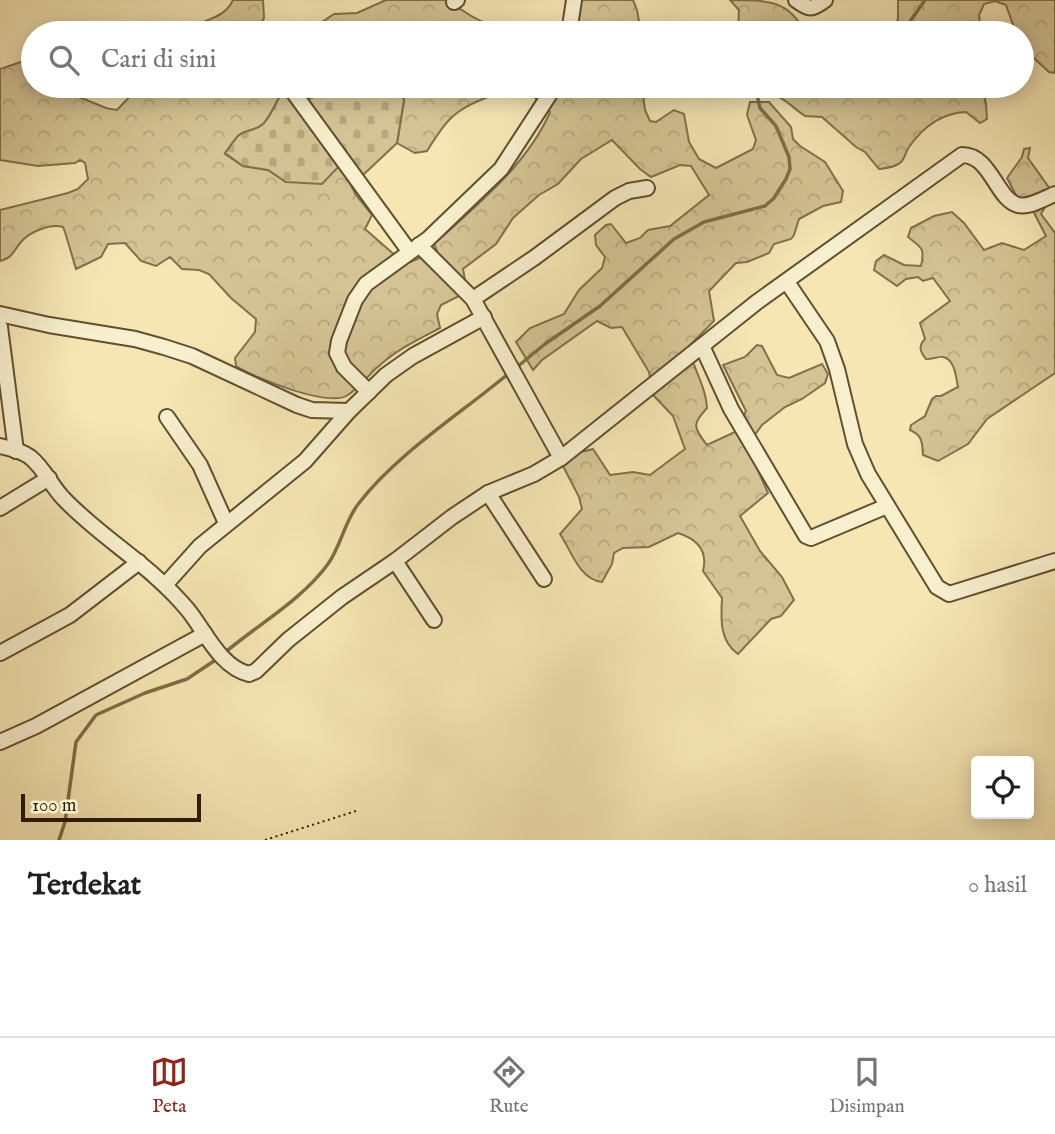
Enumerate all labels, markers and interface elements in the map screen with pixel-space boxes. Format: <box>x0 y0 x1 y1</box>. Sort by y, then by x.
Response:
search box <box>21 21 1034 98</box>
icon: search <box>45 41 83 79</box>
text: Cari di sini <box>101 43 216 76</box>
map controls <box>971 756 1034 819</box>
button: locate <box>971 756 1034 819</box>
scale bar <box>21 791 201 823</box>
text: 100 m <box>32 794 76 818</box>
text: Terdekat <box>28 867 141 905</box>
text: 0 hasil <box>968 871 1027 900</box>
tab: Peta <box>150 1053 188 1119</box>
tab: Rute <box>489 1053 529 1119</box>
tab: Disimpan <box>829 1053 905 1119</box>

